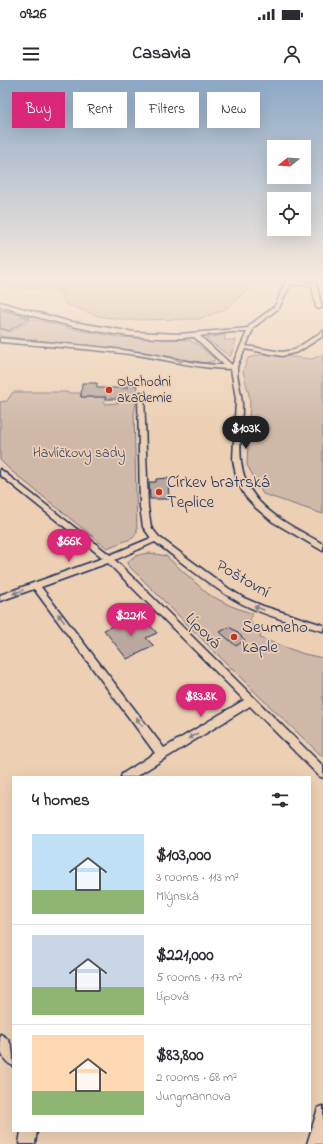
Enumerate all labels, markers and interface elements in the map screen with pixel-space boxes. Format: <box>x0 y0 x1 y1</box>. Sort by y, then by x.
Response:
text: 09:26 <box>20 3 46 25</box>
text: Casavia <box>132 41 191 67</box>
icon: menu <box>20 43 42 65</box>
icon: person <box>281 43 303 65</box>
chip: Buy <box>12 92 65 128</box>
chip: Rent <box>73 92 127 128</box>
chip: Filters <box>135 92 199 128</box>
chip: New <box>207 92 260 128</box>
north arrow <box>267 140 311 184</box>
map controls <box>267 140 311 236</box>
button: locate <box>267 192 311 236</box>
one-way arrow <box>172 358 184 364</box>
place label: Obchodni akademie <box>117 372 173 409</box>
marker: Obchodni akademie <box>104 385 114 395</box>
pin: $103K <box>218 416 274 450</box>
text: $103K <box>231 419 261 438</box>
park label: Havlíčkovy sady <box>33 443 126 465</box>
place label: Církev bratrská Teplice <box>167 470 270 515</box>
marker: Církev bratrská Teplice <box>154 487 164 497</box>
pin: $66K <box>45 529 93 563</box>
text: $66K <box>56 532 82 551</box>
street label: Poštovní <box>211 553 275 605</box>
one-way arrow <box>12 589 24 595</box>
pin: $221K <box>103 603 159 637</box>
one-way arrow <box>253 604 265 610</box>
text: $221K <box>115 606 147 625</box>
street label: Lípová <box>179 607 227 655</box>
one-way arrow <box>57 613 65 624</box>
place label: Seumeho kaple <box>242 615 308 660</box>
marker: Seumeho kaple <box>229 632 239 642</box>
pin: $83.8K <box>168 684 234 718</box>
text: $83.8K <box>185 687 217 706</box>
one-way arrow <box>135 717 143 728</box>
one-way arrow <box>187 732 199 739</box>
text: 4 homes <box>32 788 90 813</box>
icon: filters <box>269 789 291 811</box>
text: $103,000 <box>156 843 211 868</box>
icon: home <box>64 850 112 898</box>
text: 3 rooms · 113 m² <box>156 868 239 887</box>
text: Mlýnská <box>156 887 199 906</box>
text: $221,000 <box>156 943 214 968</box>
icon: home <box>64 951 112 999</box>
text: 5 rooms · 173 m² <box>156 968 242 987</box>
text: Lípová <box>156 987 189 1006</box>
text: $83,800 <box>156 1043 204 1068</box>
icon: home <box>64 1051 112 1099</box>
text: 2 rooms · 68 m² <box>156 1068 237 1087</box>
text: Jungmannova <box>156 1087 231 1106</box>

